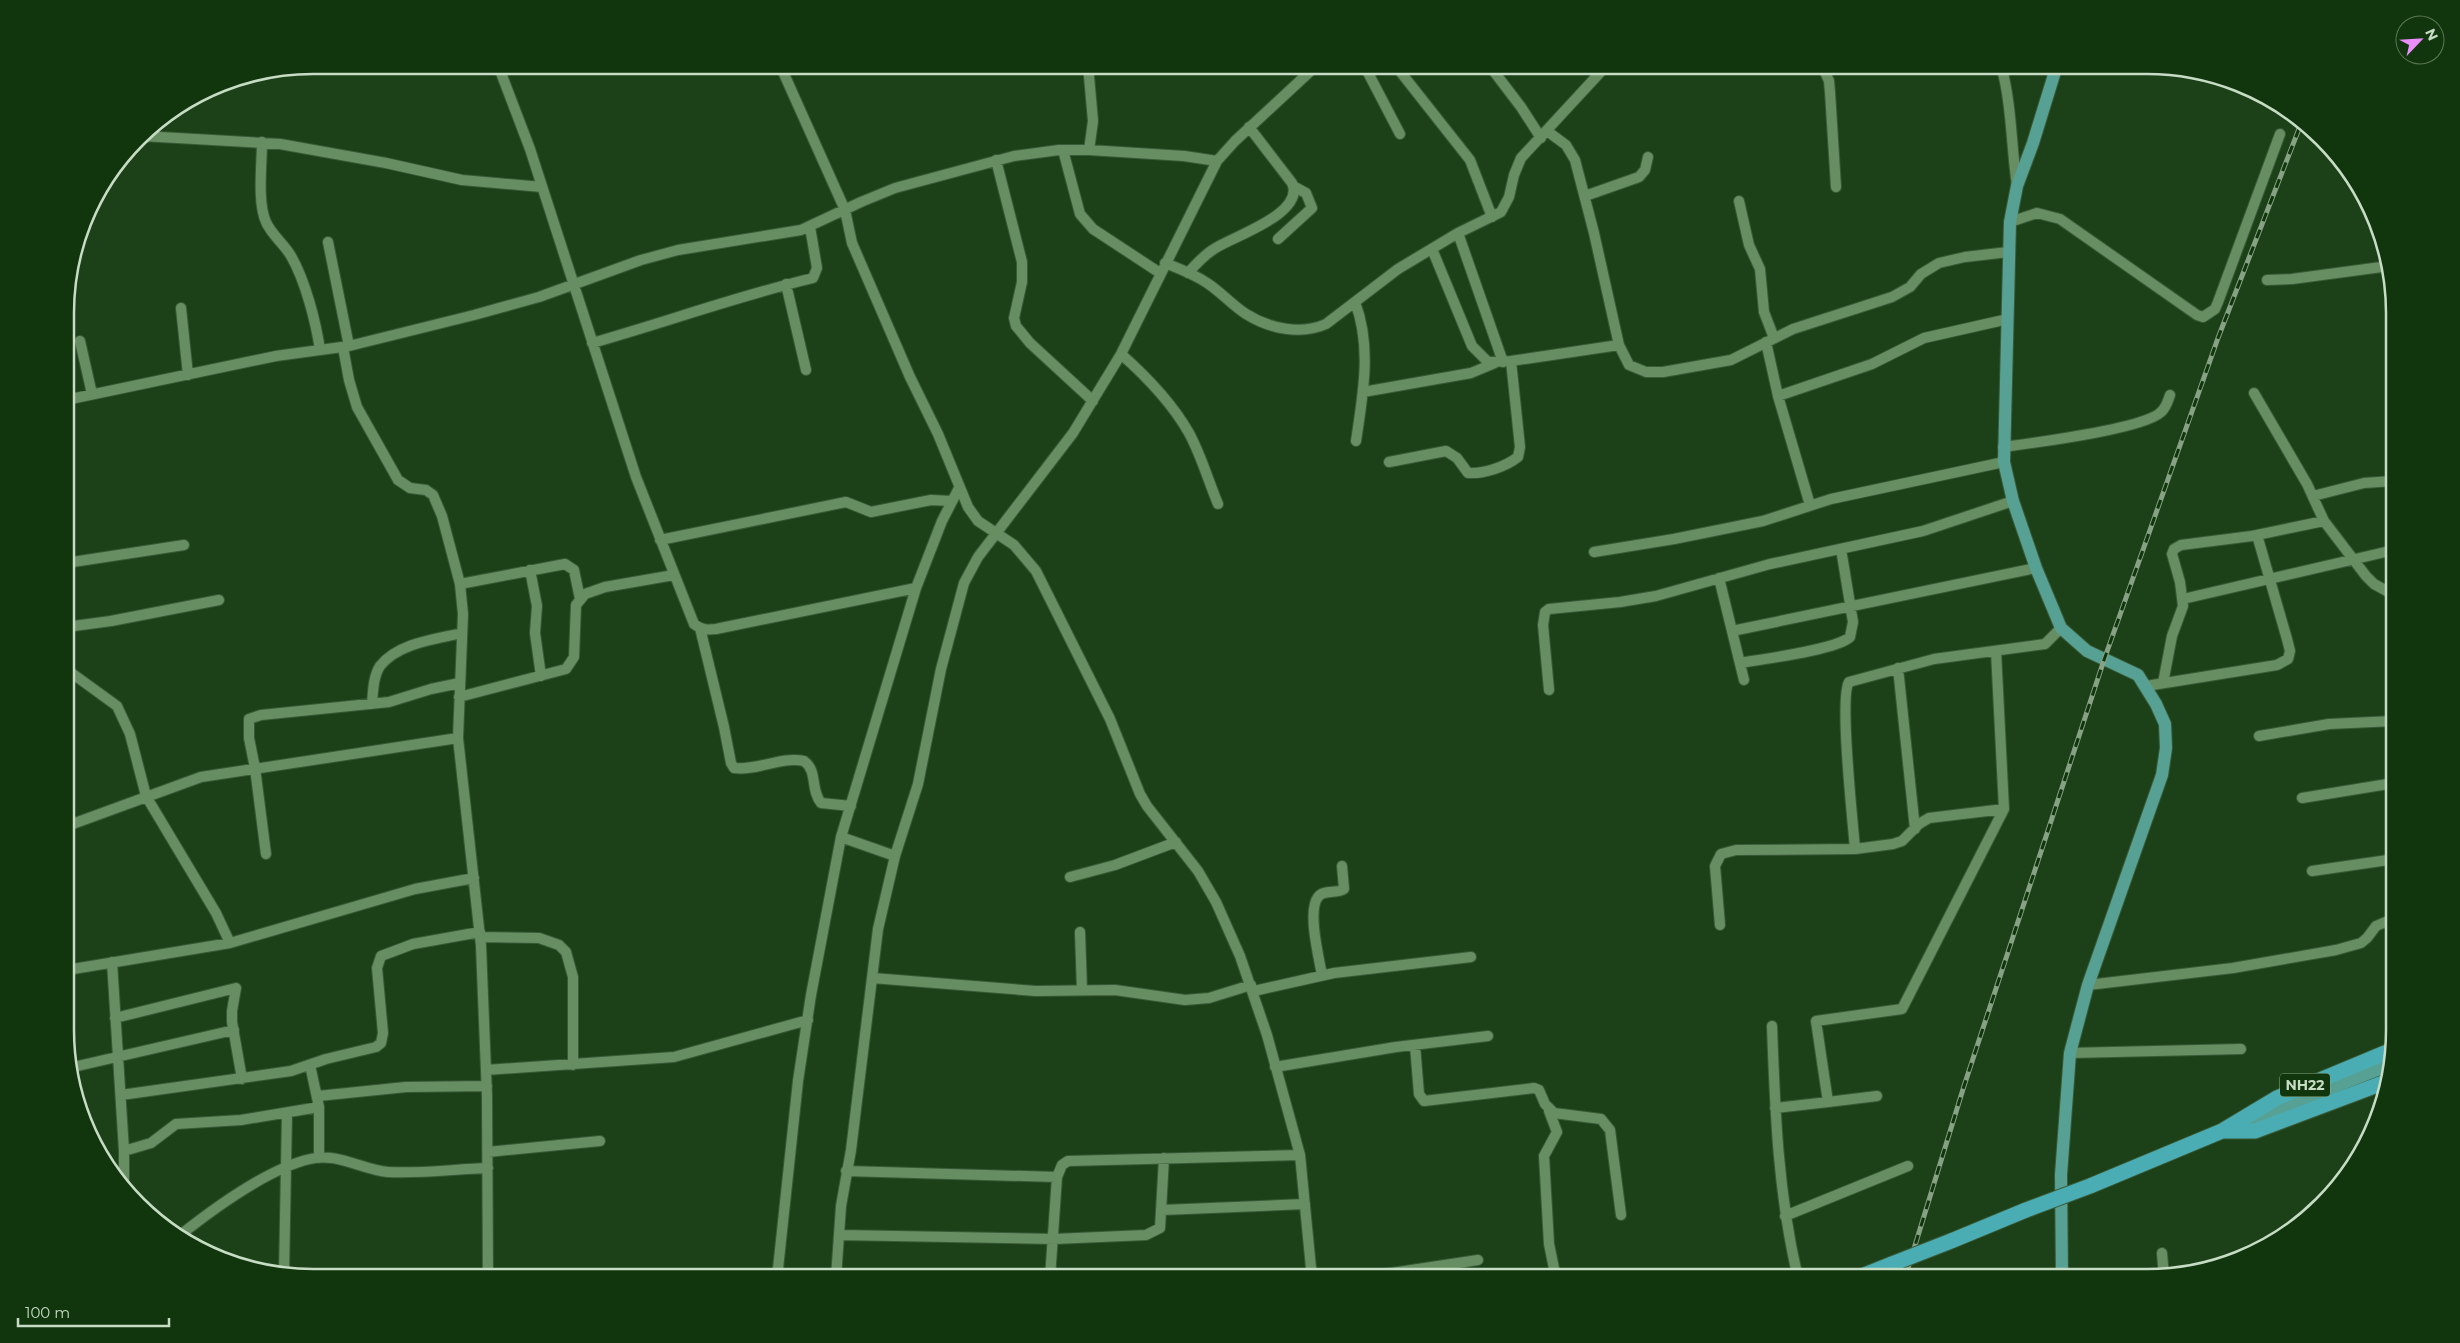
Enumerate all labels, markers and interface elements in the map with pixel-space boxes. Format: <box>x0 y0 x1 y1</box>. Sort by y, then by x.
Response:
north arrow <box>2395 15 2445 65</box>
text: N <box>2421 26 2442 43</box>
road number: NH22 <box>2280 1074 2330 1096</box>
scale bar <box>18 1296 169 1328</box>
text: 100 m <box>25 1303 70 1322</box>

